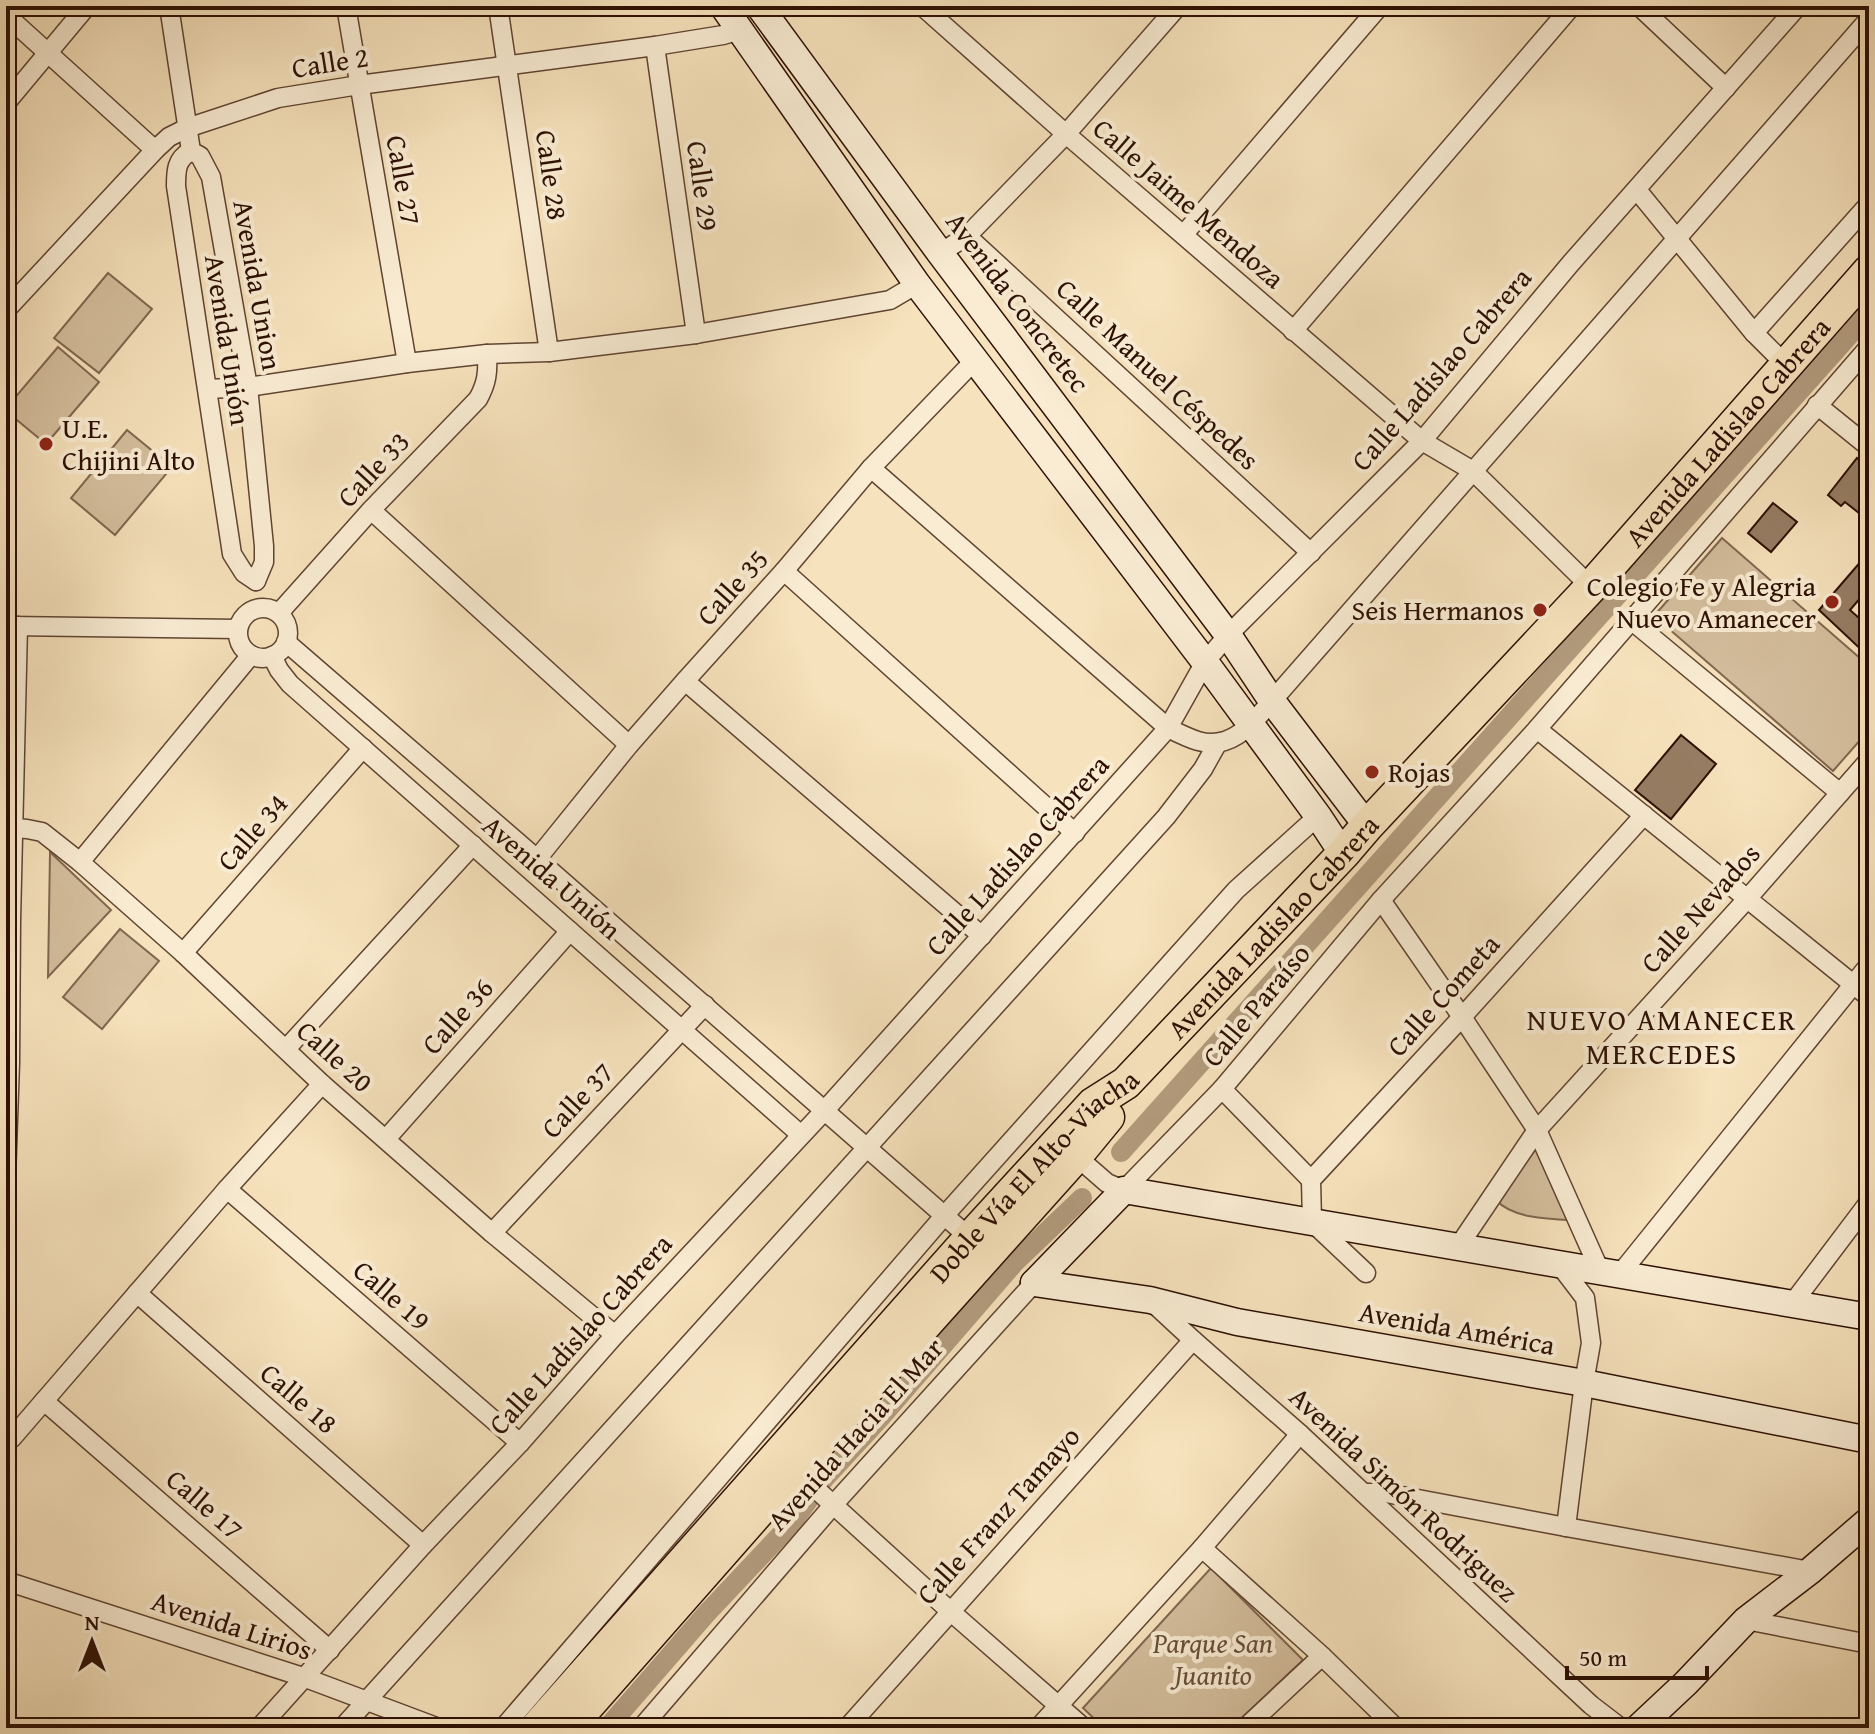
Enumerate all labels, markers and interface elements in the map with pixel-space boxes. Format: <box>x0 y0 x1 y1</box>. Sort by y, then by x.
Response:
street label: Calle 2 <box>289 35 371 88</box>
street label: Calle Jaime Mendoza <box>1085 108 1295 298</box>
street label: Calle 28 <box>526 127 579 223</box>
street label: Calle 27 <box>376 132 433 228</box>
street label: Calle 29 <box>677 138 730 234</box>
street label: Avenida Union <box>223 197 294 373</box>
street label: Avenida Concretec <box>937 203 1100 401</box>
street label: Avenida Unión <box>195 252 262 428</box>
street label: Calle Ladislao Cabrera <box>1341 257 1541 479</box>
street label: Calle Manuel Céspedes <box>1048 268 1269 479</box>
street label: Avenida Ladislao Cabrera <box>1614 307 1840 556</box>
place label: U.E. Chijini Alto <box>62 407 195 480</box>
street label: Calle 33 <box>327 422 418 516</box>
marker: U.E. Chijini Alto <box>37 435 55 453</box>
street label: Calle 35 <box>686 539 777 634</box>
place label: Colegio Fe y Alegria Nuevo Amanecer <box>1587 565 1817 638</box>
place label: Seis Hermanos <box>1352 589 1524 630</box>
marker: Colegio Fe y Alegria Nuevo Amanecer <box>1823 593 1841 611</box>
marker: Seis Hermanos <box>1531 601 1549 619</box>
street label: Calle Ladislao Cabrera <box>915 745 1119 964</box>
place label: Rojas <box>1388 751 1450 792</box>
marker: Rojas <box>1363 763 1381 781</box>
street label: Calle 34 <box>206 784 297 879</box>
street label: Avenida Ladislao Cabrera <box>1157 804 1388 1048</box>
street label: Avenida Unión <box>474 805 631 949</box>
street label: Calle Nevados <box>1630 834 1769 982</box>
street label: Calle Cometa <box>1376 924 1509 1065</box>
street label: Calle Paraíso <box>1192 934 1319 1075</box>
street label: Calle 36 <box>411 968 502 1063</box>
district label: NUEVO AMANECER MERCEDES <box>1527 997 1797 1075</box>
street label: Calle 20 <box>288 1010 383 1101</box>
street label: Calle 37 <box>531 1053 622 1147</box>
street label: Doble Vía El Alto-Viacha <box>919 1060 1149 1291</box>
street label: Calle Ladislao Cabrera <box>478 1224 682 1443</box>
street label: Calle 19 <box>345 1249 440 1340</box>
street label: Avenida América <box>1356 1290 1559 1365</box>
street label: Avenida Hacia El Mar <box>757 1328 953 1539</box>
street label: Calle 18 <box>252 1352 347 1443</box>
street label: Avenida Simón Rodriguez <box>1281 1376 1528 1611</box>
street label: Calle Franz Tamayo <box>906 1416 1089 1613</box>
street label: Calle 17 <box>158 1458 253 1549</box>
street label: Avenida Lirios <box>147 1579 318 1670</box>
north arrow <box>52 1602 132 1682</box>
text: N <box>85 1606 100 1638</box>
park label: Parque San Juanito <box>1152 1622 1273 1695</box>
scale bar <box>1567 1630 1707 1680</box>
text: 50 m <box>1579 1640 1627 1675</box>

